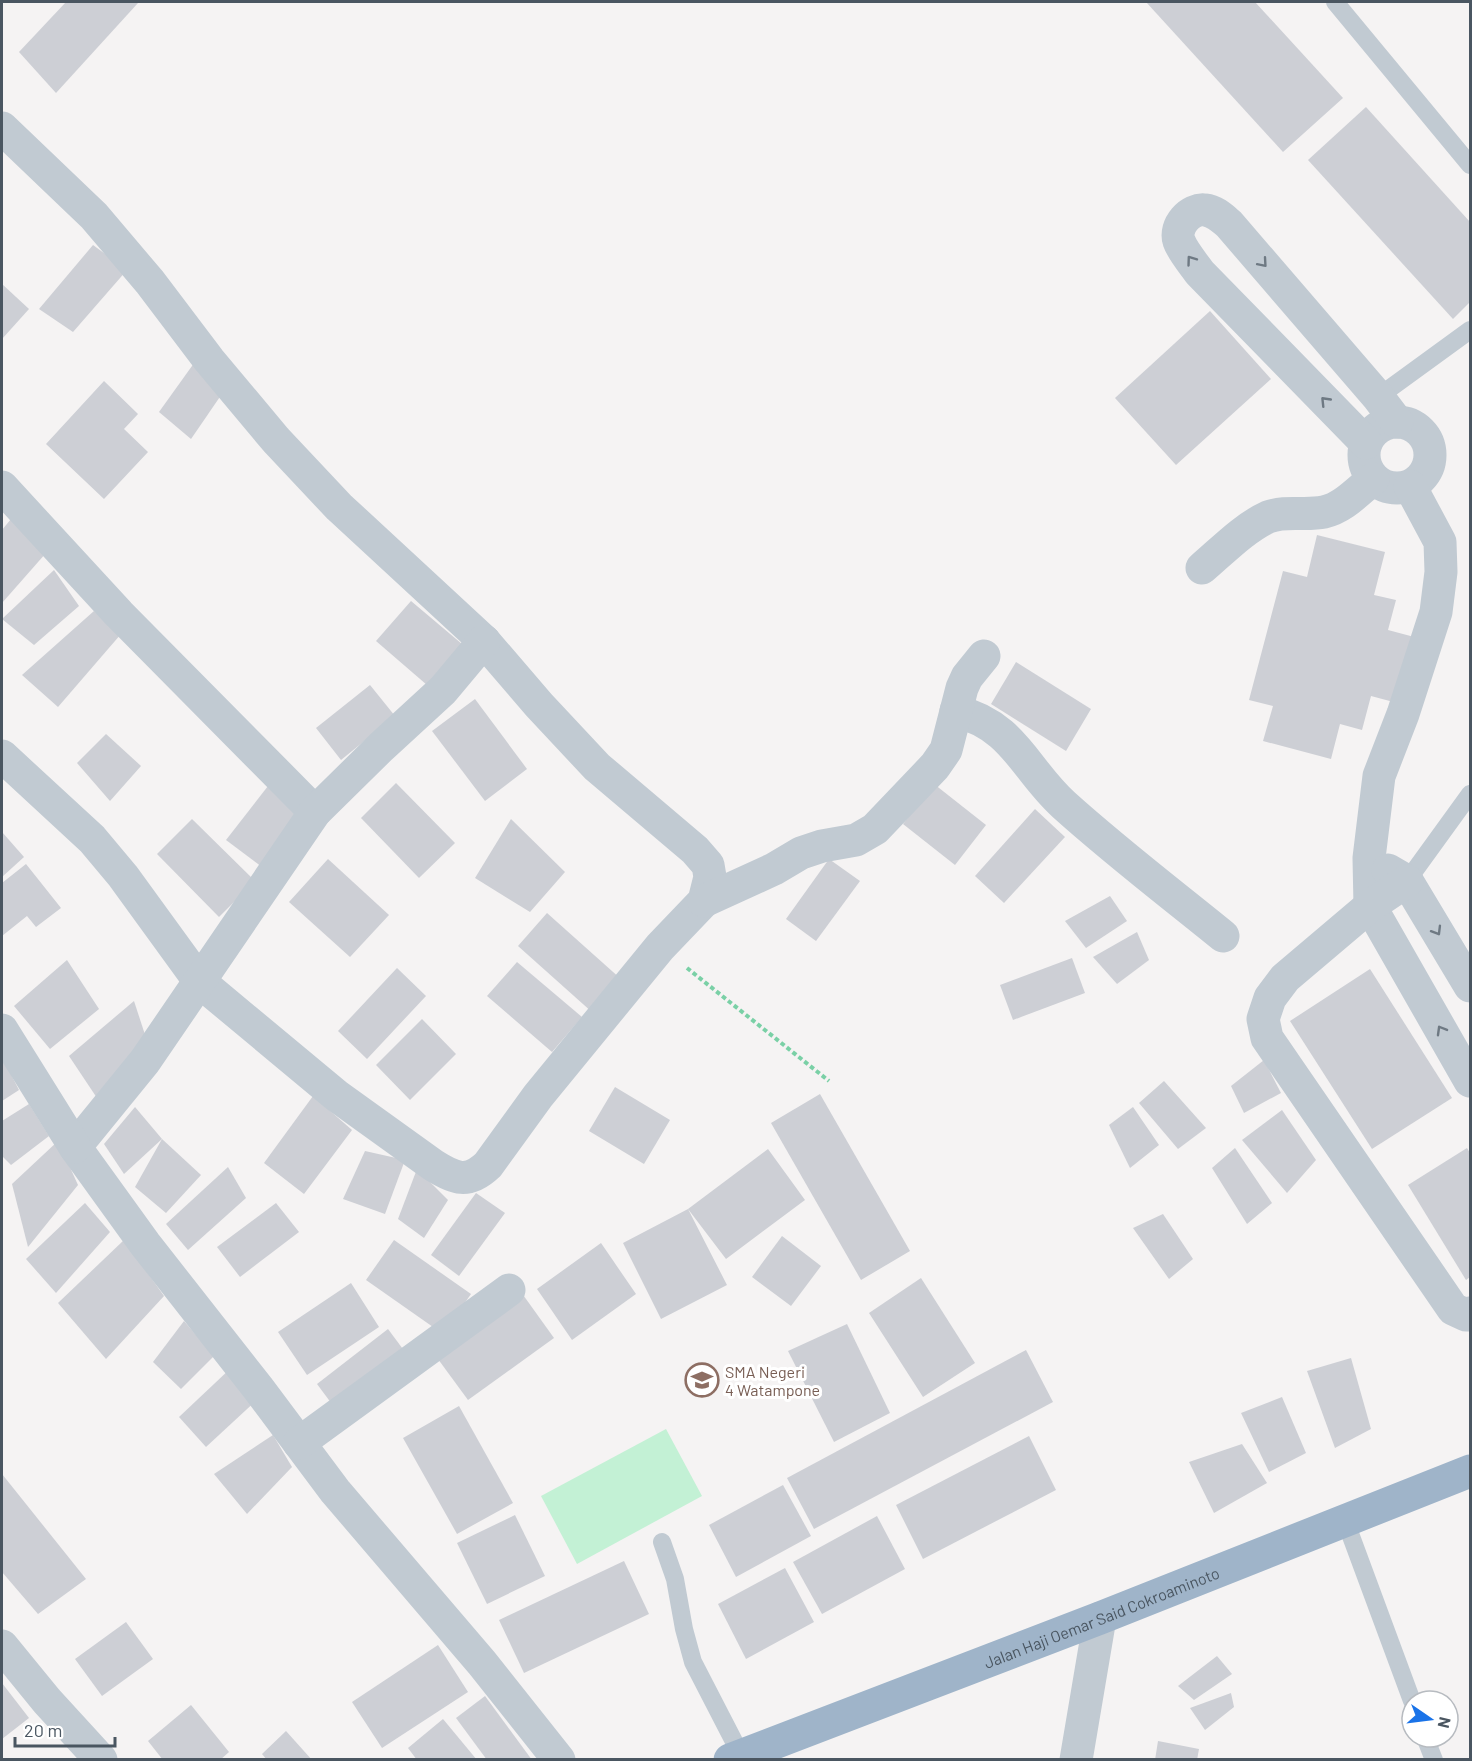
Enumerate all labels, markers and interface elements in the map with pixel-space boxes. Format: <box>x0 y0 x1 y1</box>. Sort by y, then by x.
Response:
one-way arrow <box>1187 256 1198 267</box>
one-way arrow <box>1256 256 1267 267</box>
one-way arrow <box>1322 398 1333 409</box>
one-way arrow <box>1430 925 1442 935</box>
one-way arrow <box>1437 1026 1449 1036</box>
school or university icon: SMA Negeri 4 Watampone <box>684 1362 720 1398</box>
place label: SMA Negeri 4 Watampone <box>725 1362 820 1399</box>
street label: Jalan Haji Oemar Said Cokroaminoto <box>981 1562 1222 1671</box>
north arrow <box>1400 1689 1460 1749</box>
scale bar <box>15 1710 116 1748</box>
text: N <box>1435 1715 1456 1730</box>
text: 20 m <box>24 1719 62 1741</box>

